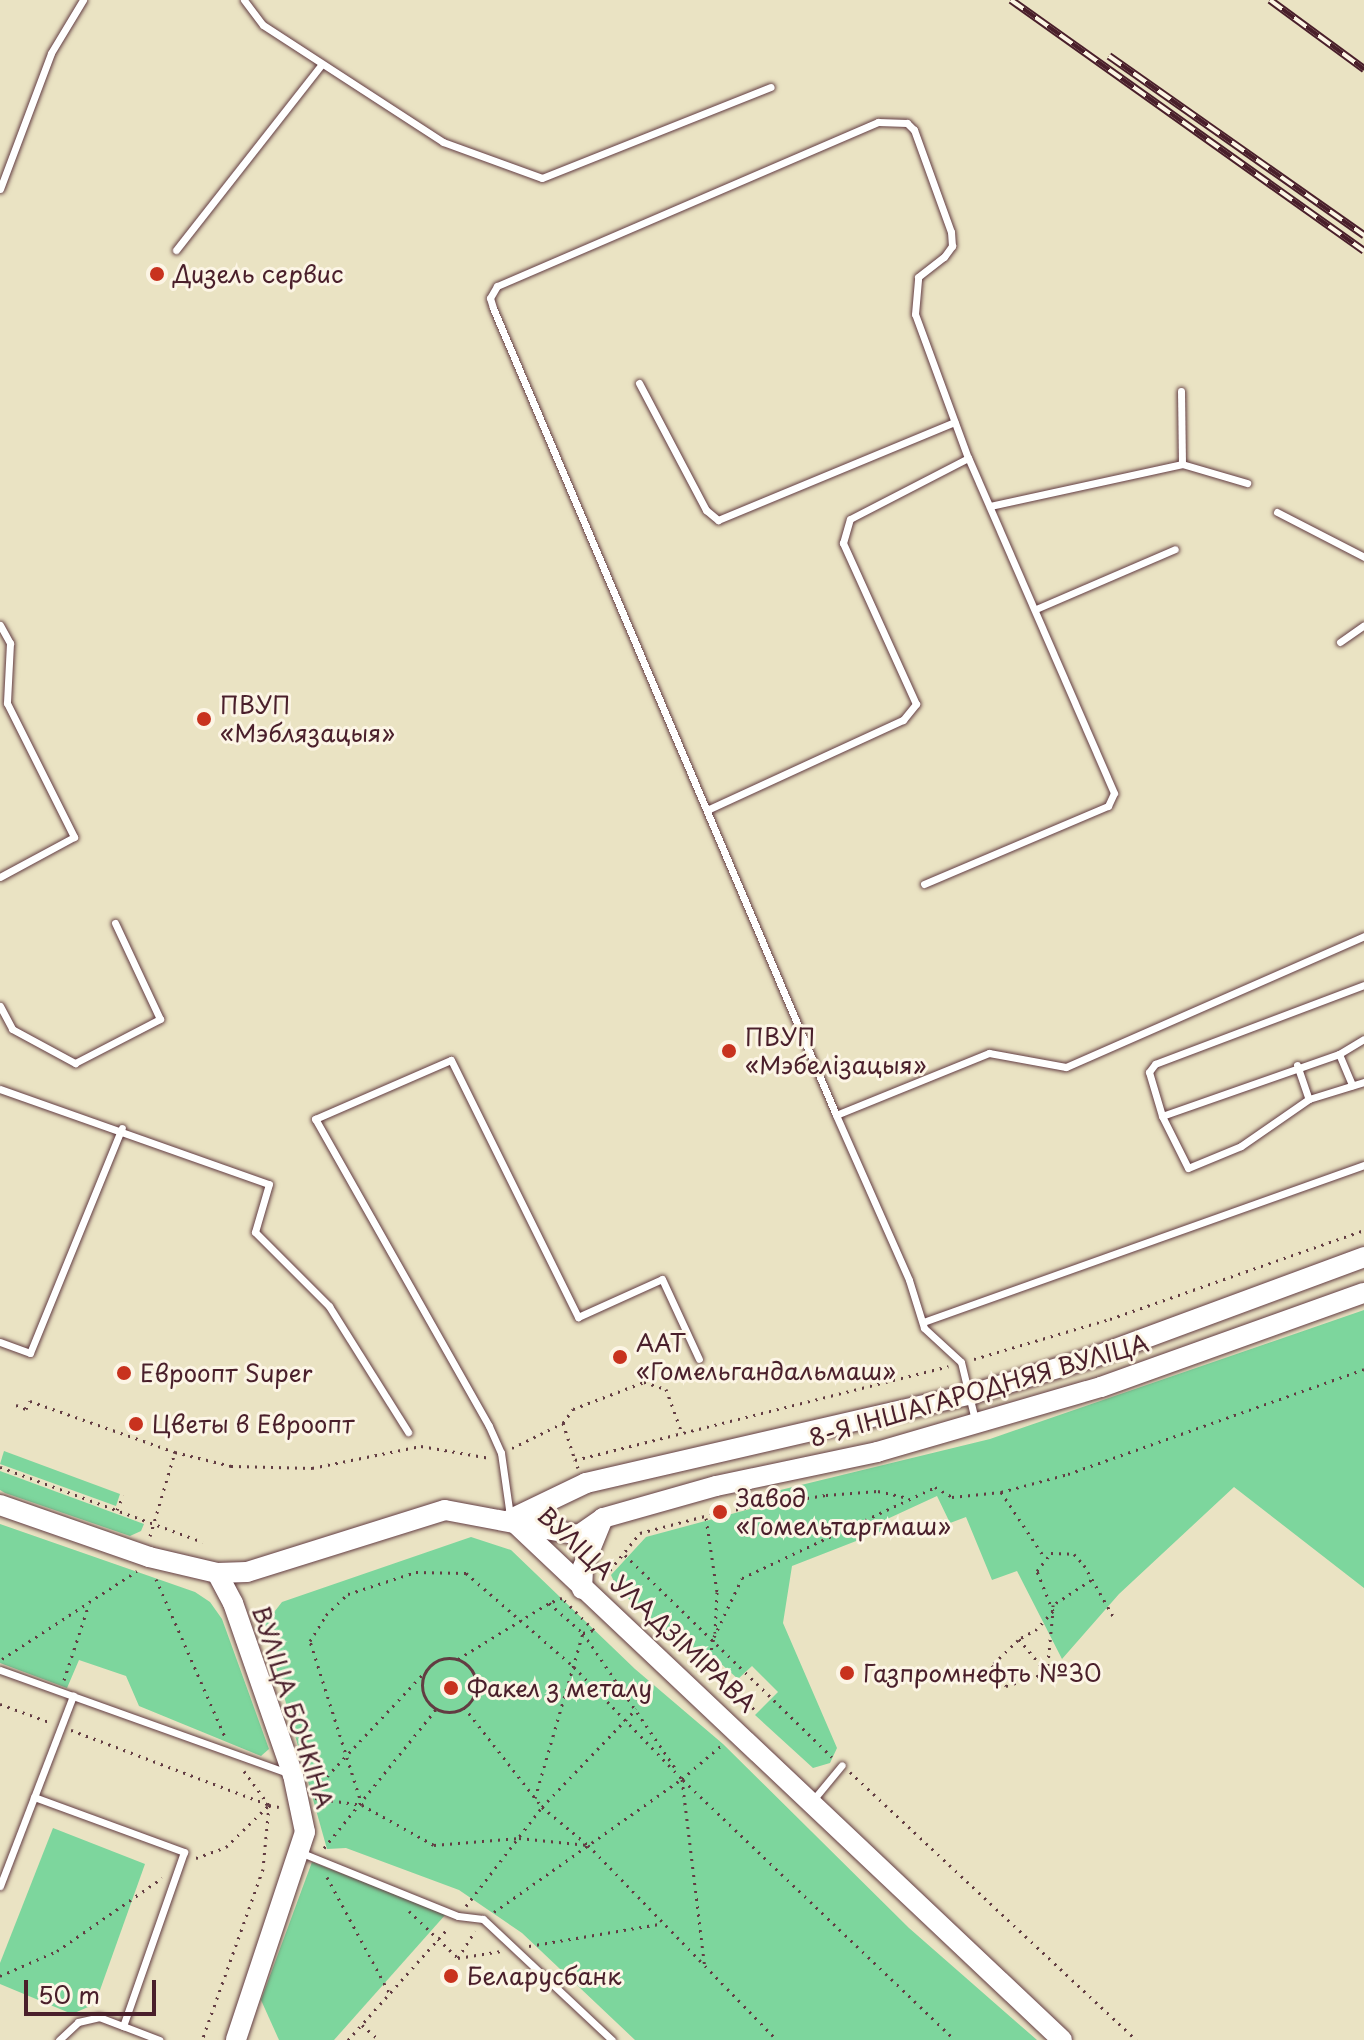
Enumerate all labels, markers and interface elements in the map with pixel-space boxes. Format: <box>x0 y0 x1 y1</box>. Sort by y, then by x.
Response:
place label: Дизель сервис <box>173 260 343 288</box>
marker: Дизель сервис <box>148 265 166 283</box>
place label: ПВУП «Мэблязацыя» <box>220 691 395 747</box>
marker: ПВУП «Мэблязацыя» <box>195 710 213 728</box>
place label: ПВУП «Мэбелізацыя» <box>745 1023 926 1079</box>
marker: ПВУП «Мэбелізацыя» <box>720 1042 738 1060</box>
street label: 8-Я ІНШАГАРОДНЯЯ ВУЛІЦА <box>804 1327 1154 1453</box>
place label: ААТ «Гомельгандальмаш» <box>636 1329 896 1385</box>
marker: ААТ «Гомельгандальмаш» <box>611 1348 629 1366</box>
place label: Евроопт Super <box>140 1359 312 1387</box>
marker: Евроопт Super <box>115 1364 133 1382</box>
place label: Цветы в Евроопт <box>152 1410 355 1438</box>
marker: Цветы в Евроопт <box>127 1415 145 1433</box>
place label: Завод «Гомельтаргмаш» <box>736 1484 951 1540</box>
street label: ВУЛІЦА УЛАДЗІМІРАВА <box>532 1500 762 1718</box>
marker: Завод «Гомельтаргмаш» <box>711 1503 729 1521</box>
street label: ВУЛІЦА БОЧКІНА <box>247 1602 339 1812</box>
place label: Газпромнефть №30 <box>863 1659 1103 1687</box>
marker: Газпромнефть №30 <box>838 1664 856 1682</box>
place label: Факел з металу <box>467 1674 654 1702</box>
marker: Факел з металу <box>442 1679 460 1697</box>
place label: Беларусбанк <box>467 1962 622 1990</box>
scale bar <box>28 1964 160 2014</box>
marker: Беларусбанк <box>442 1967 460 1985</box>
text: 50 m <box>38 1976 100 2012</box>

